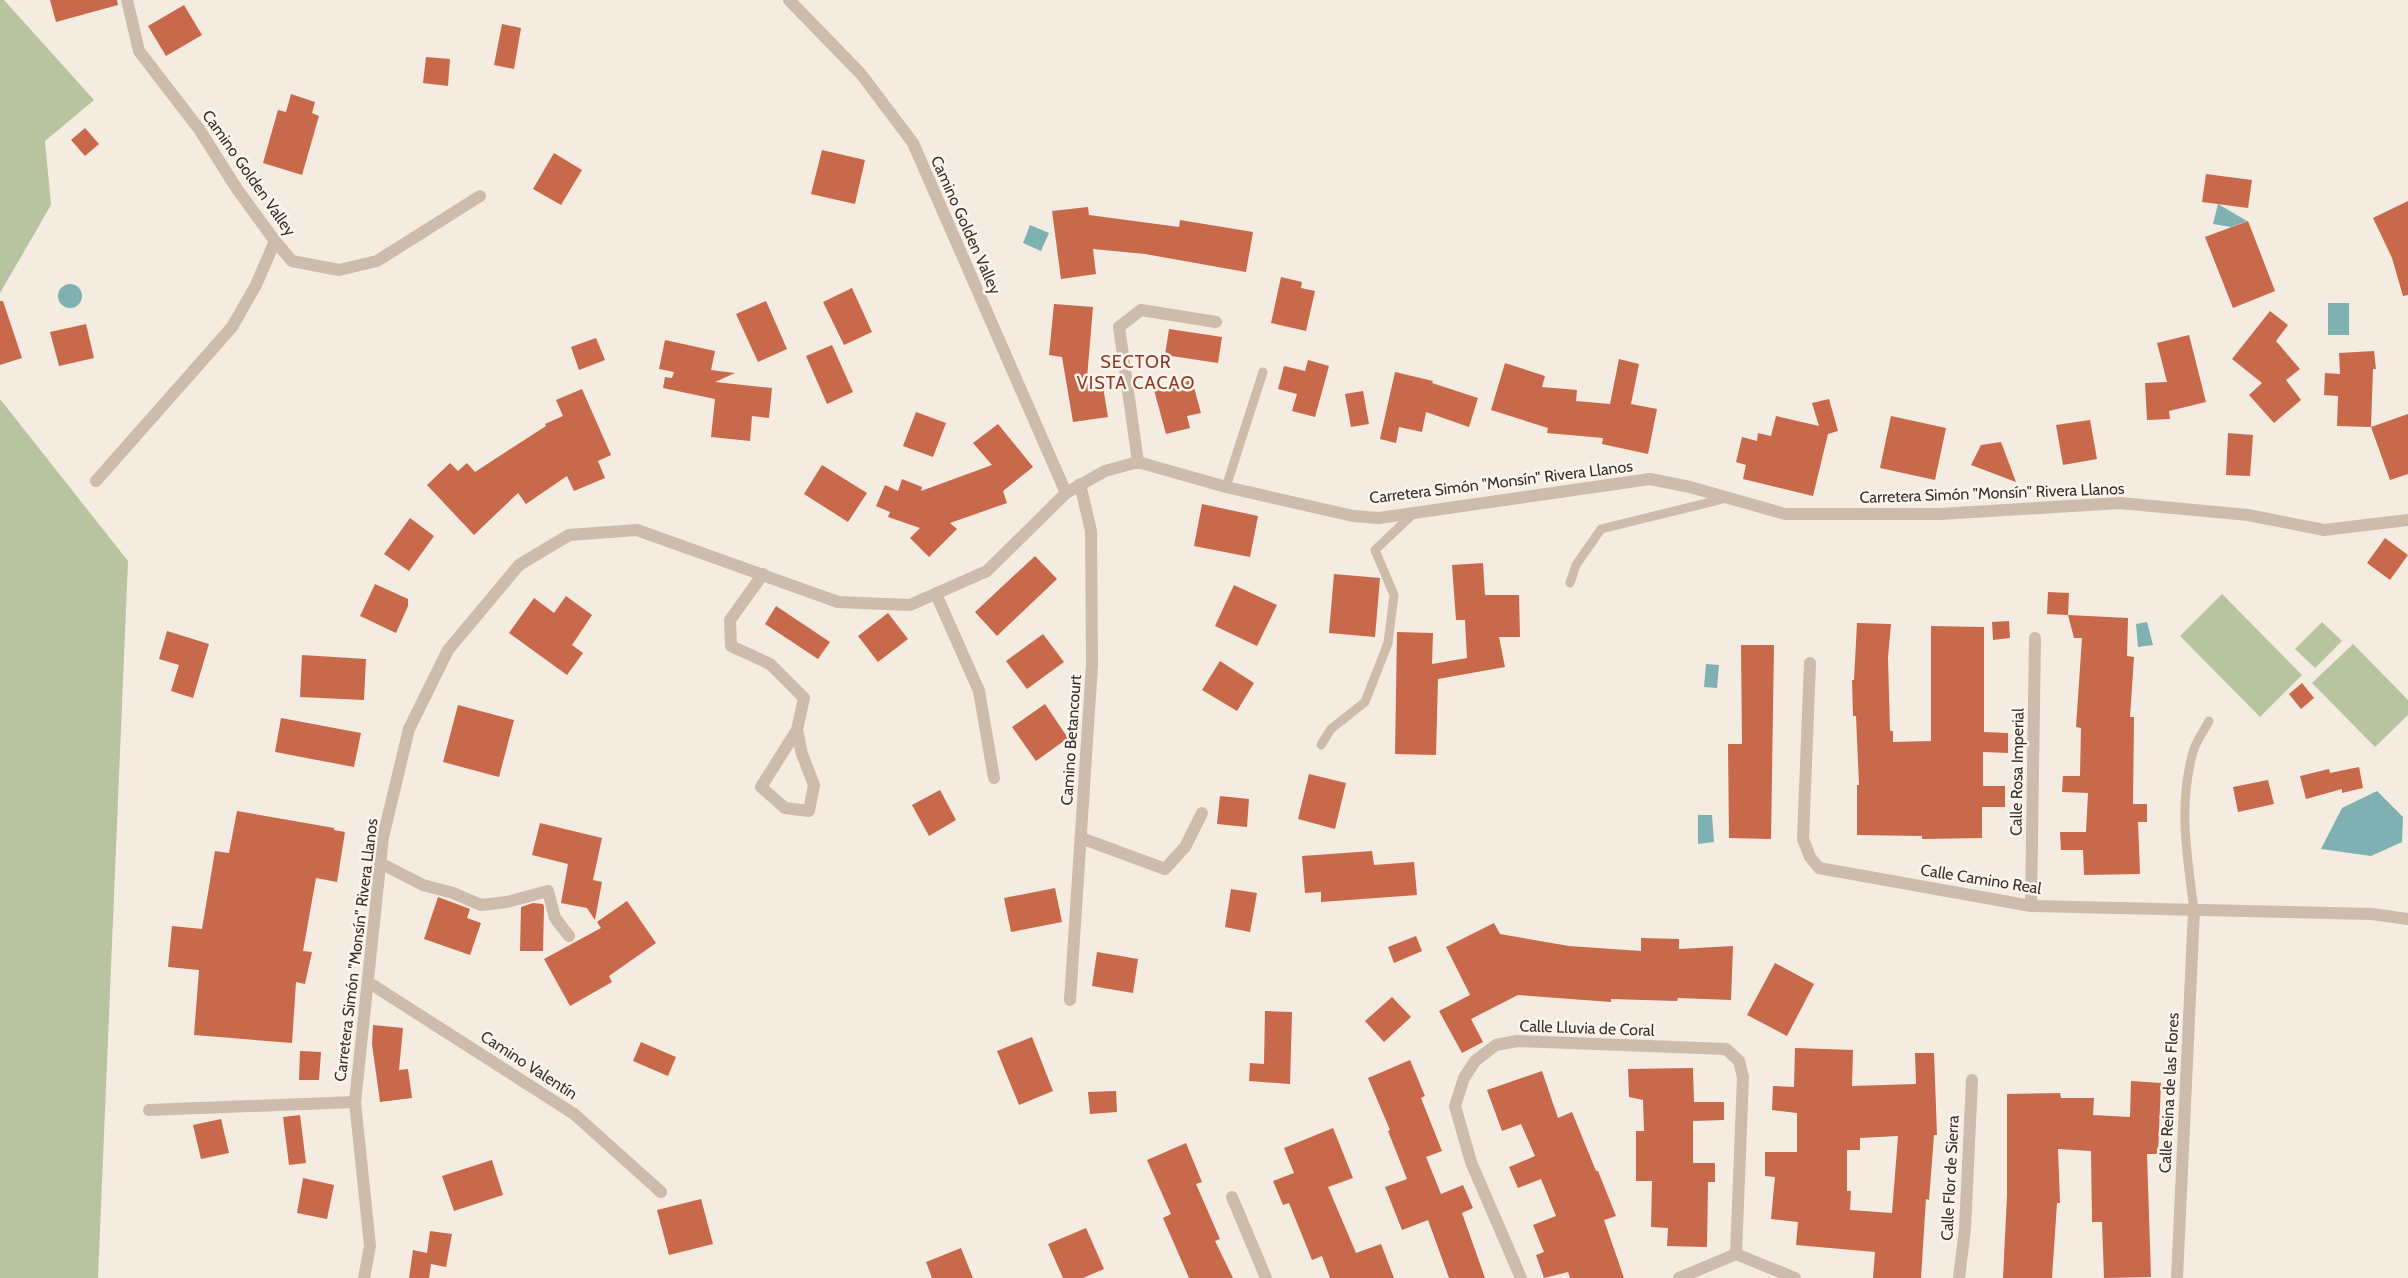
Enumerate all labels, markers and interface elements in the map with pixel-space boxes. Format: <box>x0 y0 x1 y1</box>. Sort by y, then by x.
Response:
street label: Camino Golden Valley <box>198 106 300 240</box>
street label: Camino Golden Valley <box>927 153 1005 297</box>
district label: SECTOR VISTA CACAO <box>1077 351 1195 394</box>
street label: Carretera Simón "Monsín" Rivera Llanos <box>1368 456 1634 508</box>
street label: Carretera Simón "Monsín" Rivera Llanos <box>1859 479 2125 507</box>
street label: Camino Betancourt <box>1057 673 1085 806</box>
street label: Calle Rosa Imperial <box>2006 708 2028 836</box>
street label: Carretera Simón "Monsín" Rivera Llanos <box>330 817 382 1083</box>
street label: Calle Camino Real <box>1919 860 2043 898</box>
street label: Calle Reina de las Flores <box>2155 1012 2183 1174</box>
street label: Calle Lluvia de Coral <box>1519 1016 1655 1040</box>
street label: Camino Valentín <box>477 1027 581 1103</box>
street label: Calle Flor de Sierra <box>1937 1115 1963 1241</box>

